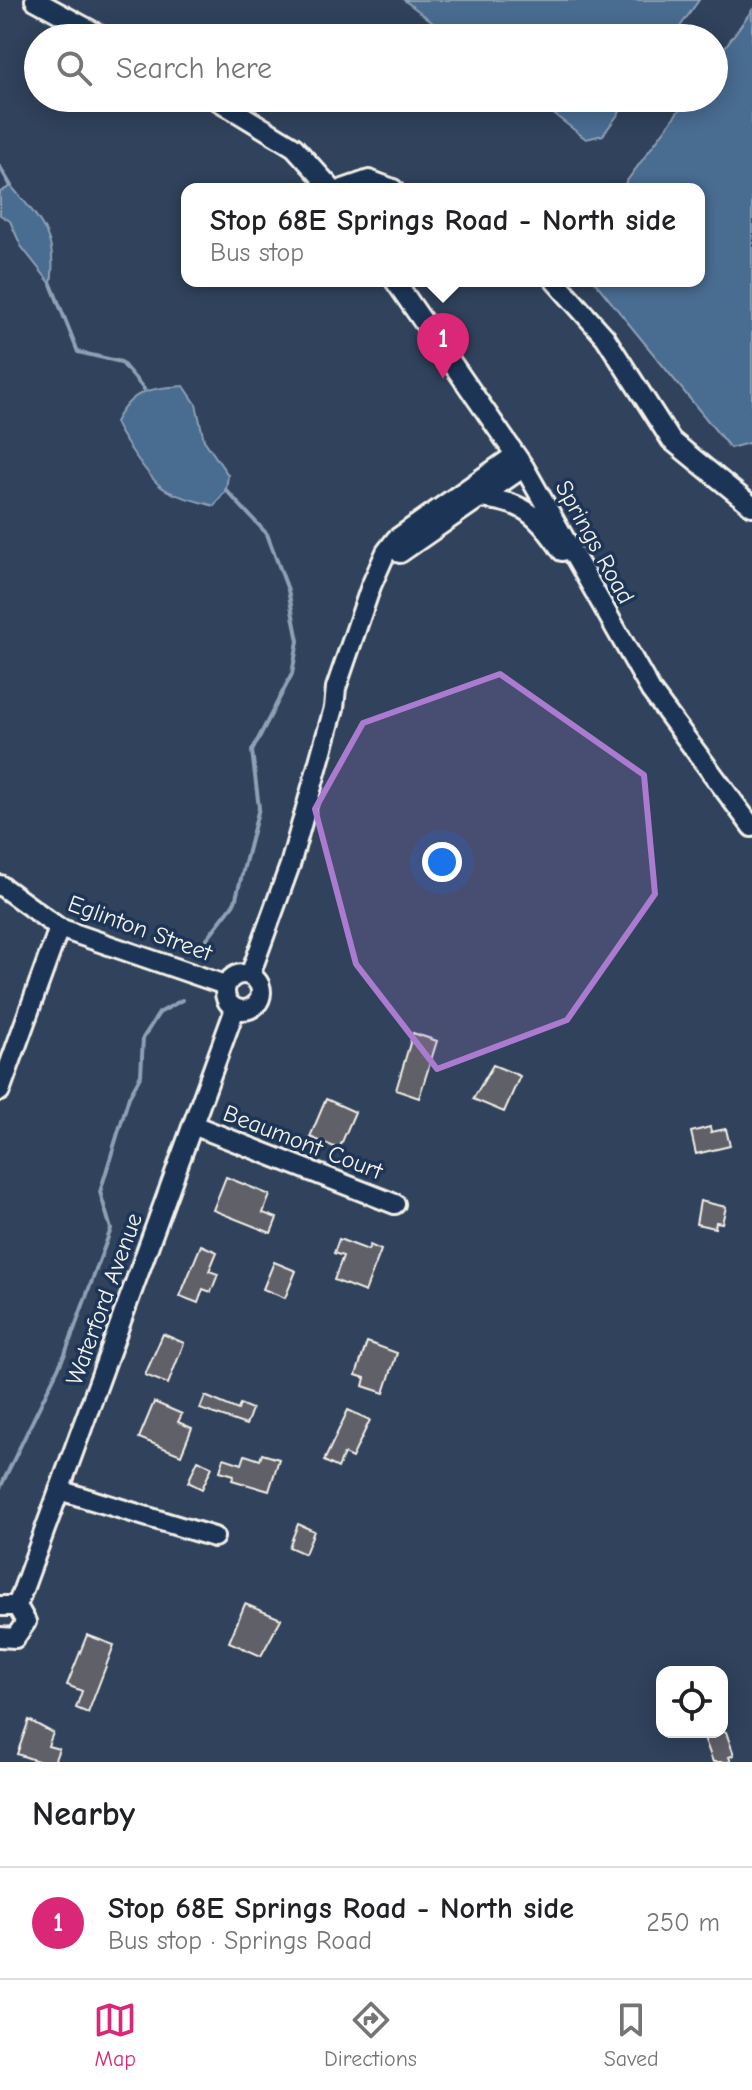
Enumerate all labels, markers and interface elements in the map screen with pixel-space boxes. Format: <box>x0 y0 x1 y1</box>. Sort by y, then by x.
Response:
search box <box>24 24 728 112</box>
icon: search <box>52 46 96 90</box>
text: Search here <box>116 51 272 86</box>
popup <box>181 183 705 287</box>
text: Stop 68E Springs Road - North side <box>210 203 676 238</box>
text: Bus stop <box>210 238 304 268</box>
pin: 1 <box>417 313 469 379</box>
street label: Springs Road <box>550 475 640 609</box>
your location <box>422 842 462 882</box>
street label: Eglinton Street <box>64 889 217 967</box>
street label: Beaumont Court <box>219 1099 388 1186</box>
street label: Waterford Avenue <box>60 1209 148 1389</box>
map controls <box>656 1666 728 1738</box>
button: locate <box>656 1666 728 1738</box>
text: Nearby <box>32 1794 135 1834</box>
text: Stop 68E Springs Road - North side <box>108 1891 574 1926</box>
text: 1 <box>53 1908 63 1938</box>
text: 250 m <box>646 1908 720 1938</box>
text: Bus stop · Springs Road <box>108 1926 372 1956</box>
tab: Map <box>93 1998 137 2072</box>
tab: Directions <box>324 1998 417 2072</box>
tab: Saved <box>604 1998 659 2072</box>

